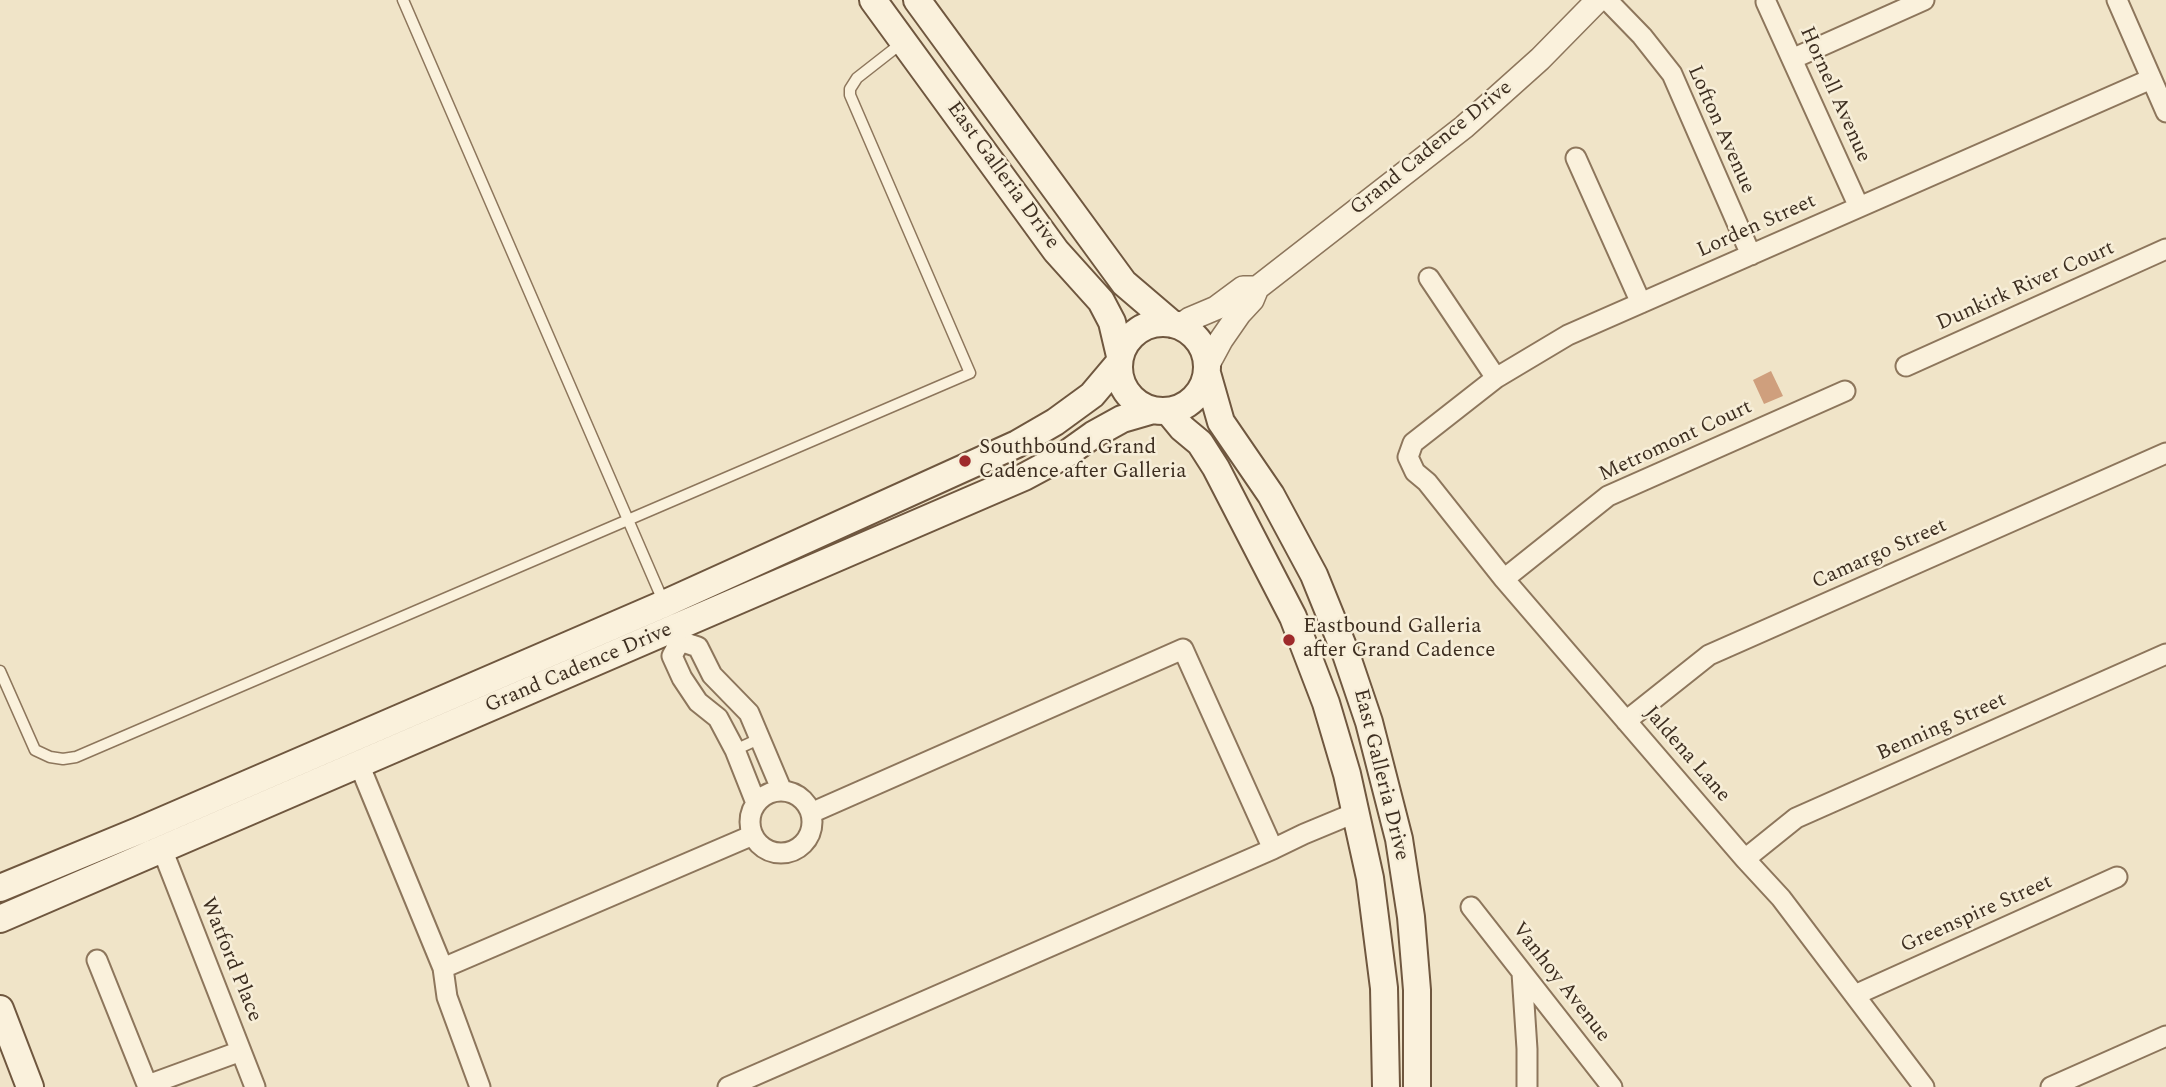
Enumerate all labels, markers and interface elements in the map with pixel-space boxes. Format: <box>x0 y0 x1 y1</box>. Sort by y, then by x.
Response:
street label: Hornell Avenue <box>1793 23 1875 167</box>
street label: Lofton Avenue <box>1681 62 1759 198</box>
street label: Grand Cadence Drive <box>1346 76 1518 222</box>
street label: East Galleria Drive <box>940 97 1064 255</box>
street label: Lorden Street <box>1694 190 1820 264</box>
street label: Dunkirk River Court <box>1933 236 2119 338</box>
street label: Metromont Court <box>1595 395 1757 489</box>
place label: Southbound Grand Cadence after Galleria <box>979 436 1187 486</box>
marker: Southbound Grand Cadence after Galleria <box>957 453 973 469</box>
street label: Camargo Street <box>1809 514 1951 596</box>
place label: Eastbound Galleria after Grand Cadence <box>1303 615 1495 665</box>
street label: Grand Cadence Drive <box>482 618 676 720</box>
marker: Eastbound Galleria after Grand Cadence <box>1281 632 1297 648</box>
street label: East Galleria Drive <box>1346 686 1414 864</box>
street label: Benning Street <box>1873 688 2011 768</box>
street label: Jaldena Lane <box>1637 702 1735 808</box>
street label: Greenspire Street <box>1897 870 2057 960</box>
street label: Watford Place <box>194 894 266 1026</box>
street label: Vanhoy Avenue <box>1505 918 1615 1048</box>

